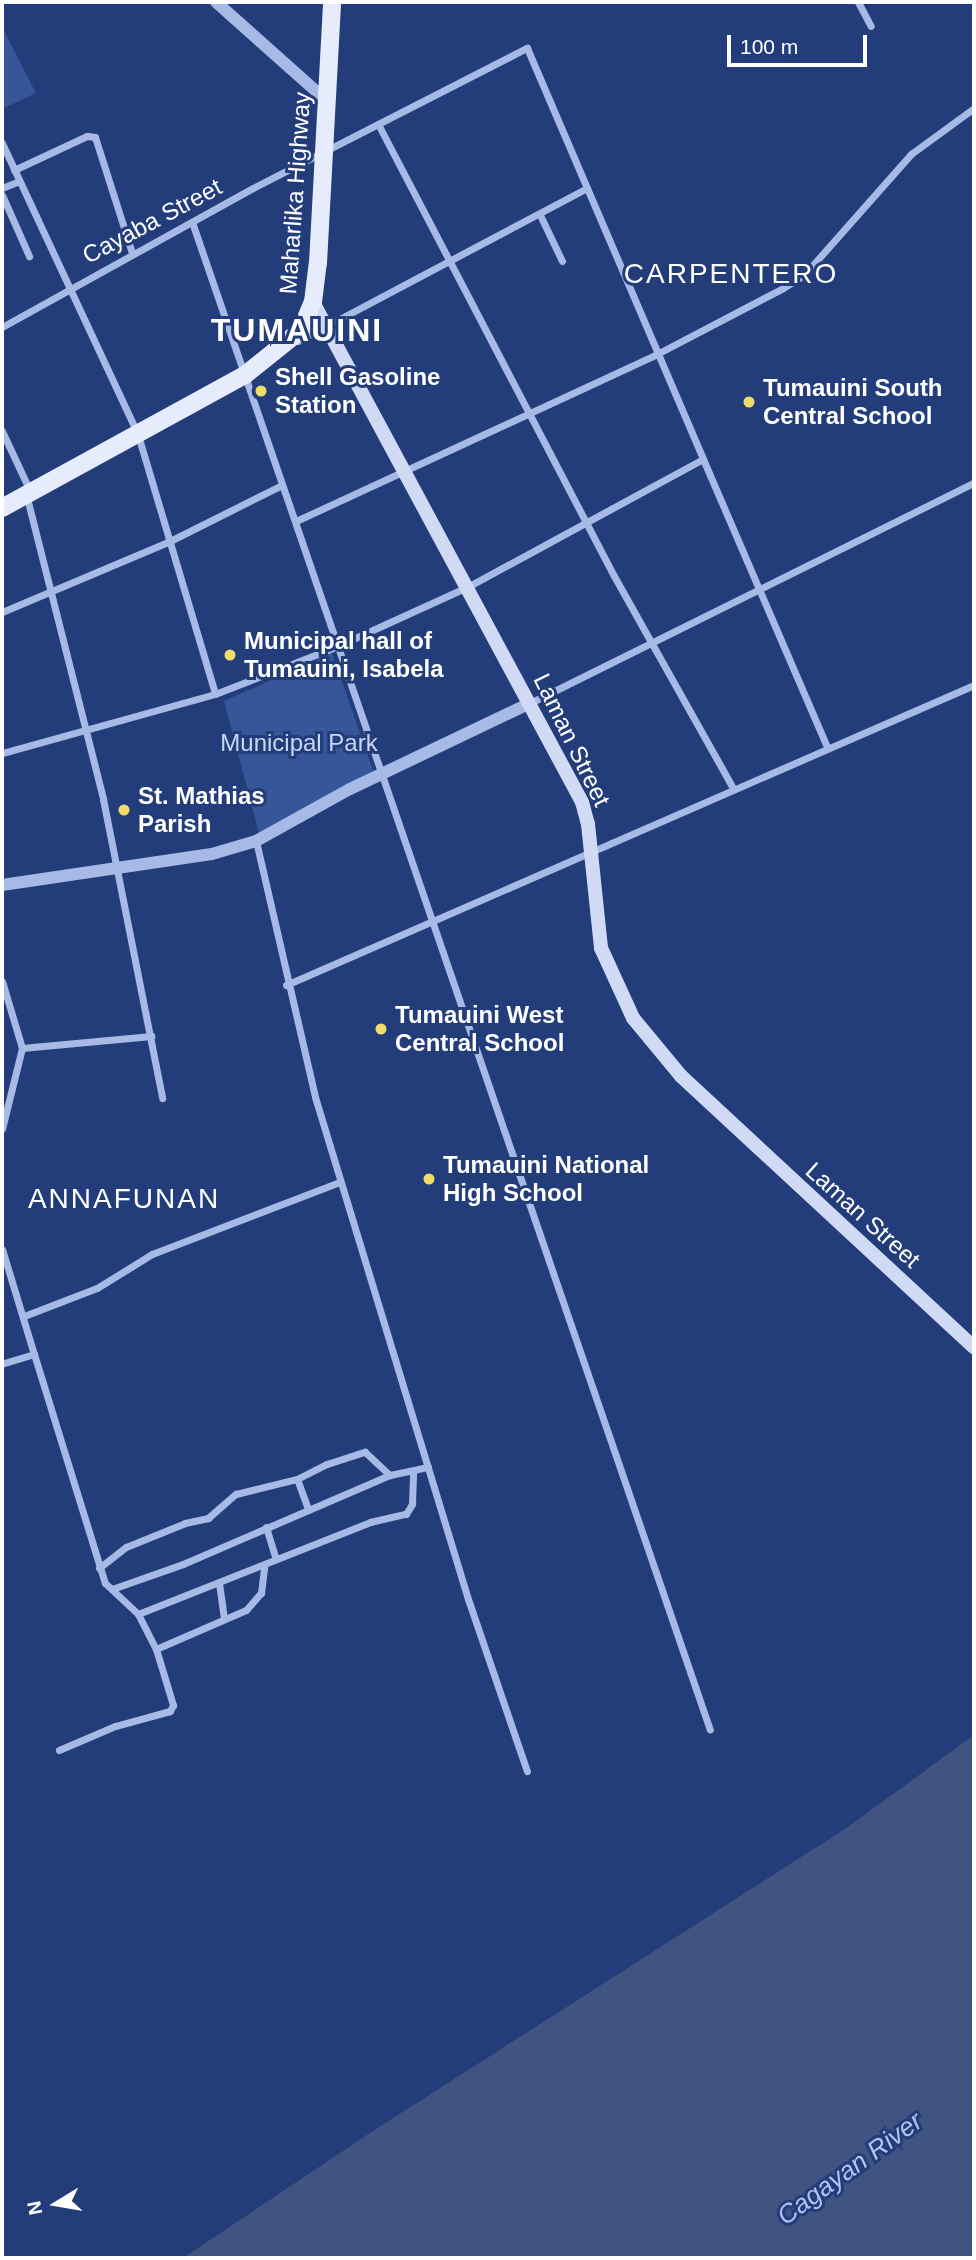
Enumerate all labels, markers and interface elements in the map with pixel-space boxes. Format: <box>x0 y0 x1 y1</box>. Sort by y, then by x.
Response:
scale bar <box>731 21 871 65</box>
text: 100 m <box>740 35 798 58</box>
street label: Maharlika Highway <box>274 91 316 295</box>
street label: Cayaba Street <box>78 172 226 270</box>
district label: CARPENTERO <box>625 257 837 291</box>
district label: TUMAUINI <box>212 311 382 349</box>
place label: Shell Gasoline Station <box>275 363 440 419</box>
place label: Tumauini South Central School <box>763 374 943 430</box>
marker: Shell Gasoline Station <box>253 383 269 399</box>
marker: Tumauini South Central School <box>741 394 757 410</box>
place label: Municipal hall of Tumauini, Isabela <box>244 627 444 683</box>
marker: Municipal hall of Tumauini, Isabela <box>222 647 238 663</box>
street label: Laman Street <box>527 669 617 811</box>
park label: Municipal Park <box>220 729 378 757</box>
place label: St. Mathias Parish <box>138 782 265 838</box>
marker: St. Mathias Parish <box>116 802 132 818</box>
place label: Tumauini West Central School <box>395 1001 564 1057</box>
marker: Tumauini West Central School <box>373 1021 389 1037</box>
place label: Tumauini National High School <box>443 1151 649 1207</box>
street label: Laman Street <box>800 1156 926 1274</box>
marker: Tumauini National High School <box>421 1171 437 1187</box>
district label: ANNAFUNAN <box>29 1182 219 1216</box>
water label: Cagayan River <box>771 2106 929 2232</box>
north arrow <box>21 2169 91 2239</box>
text: N <box>23 2199 47 2217</box>

